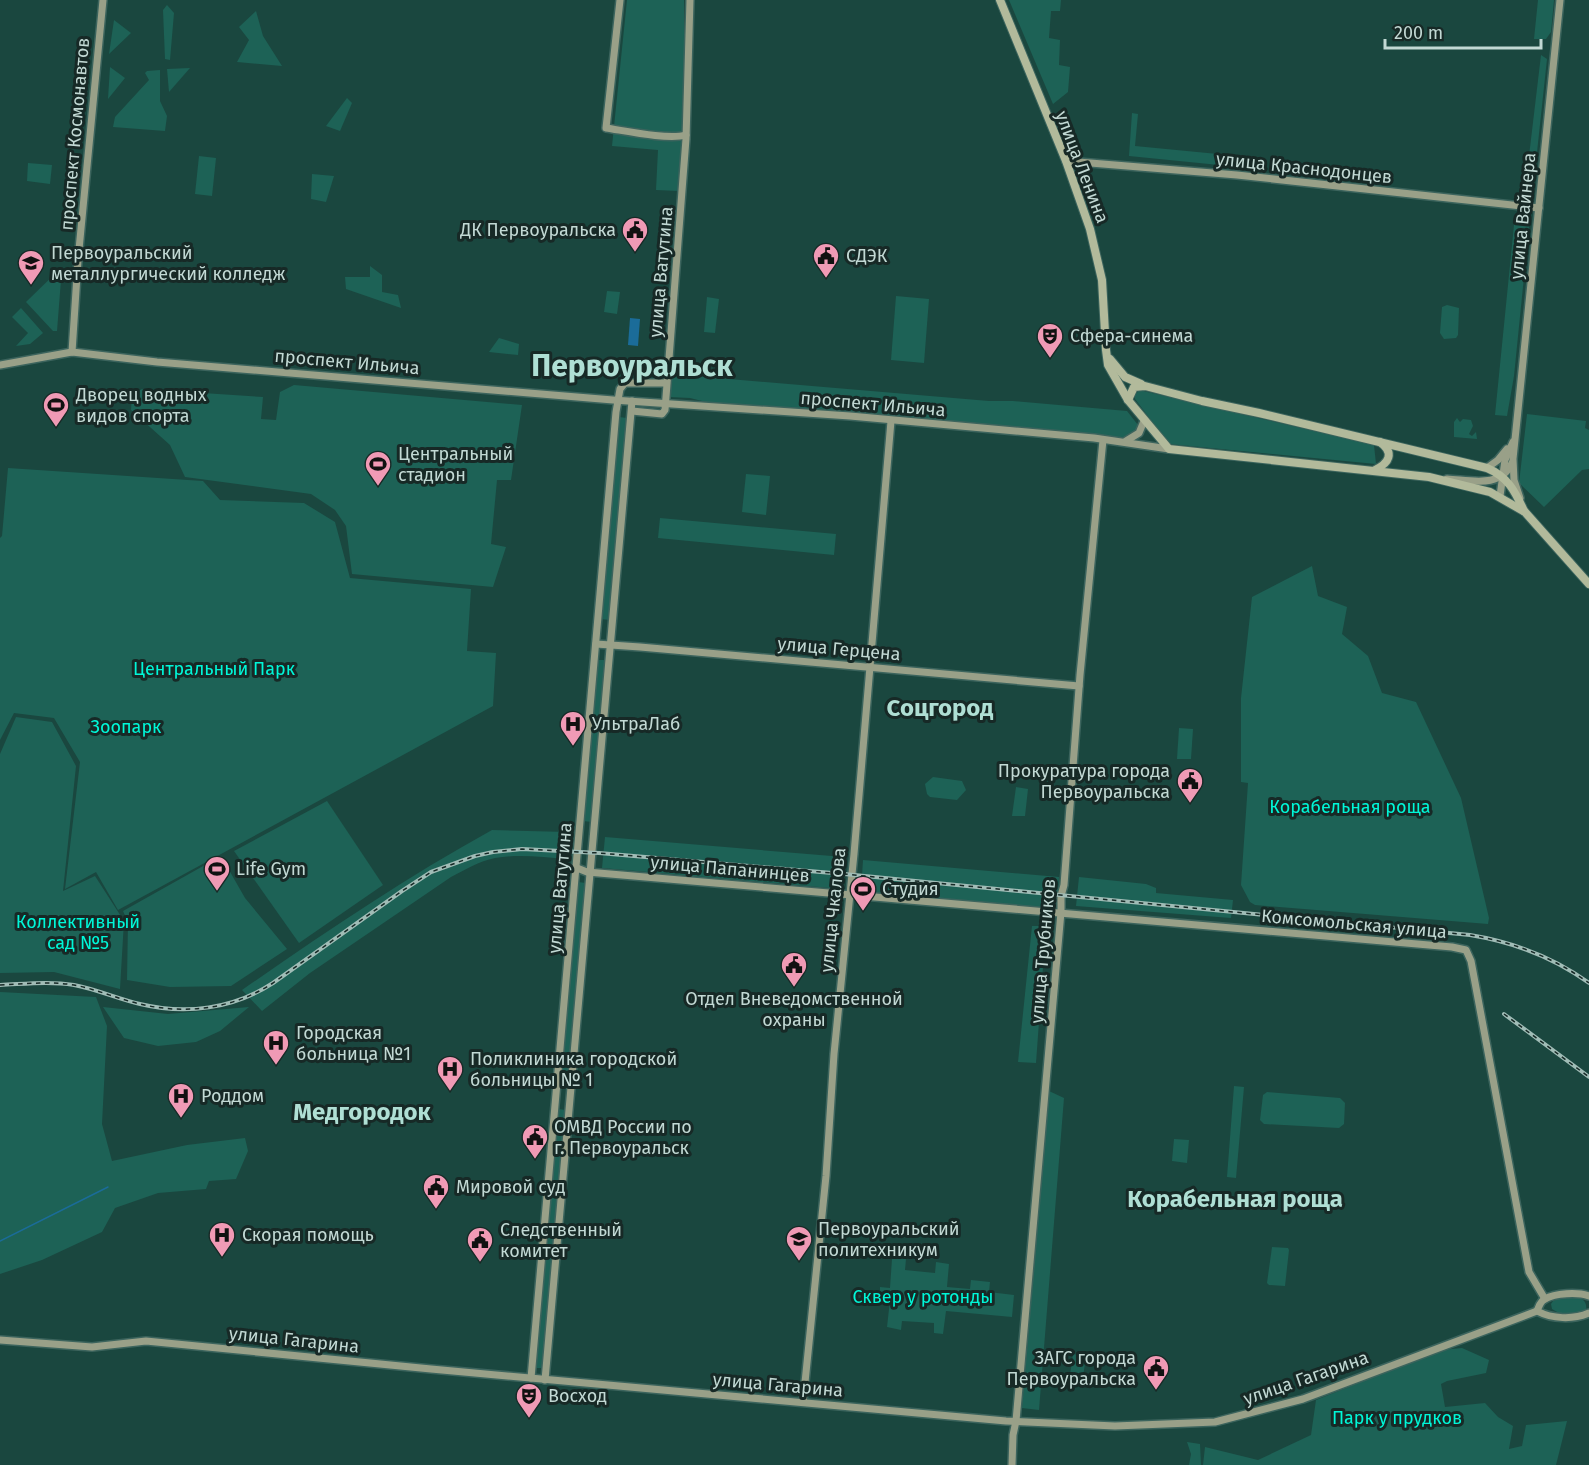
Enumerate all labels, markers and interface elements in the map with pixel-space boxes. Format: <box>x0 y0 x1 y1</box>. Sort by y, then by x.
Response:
scale bar <box>1385 12 1541 50</box>
text: 200 m <box>1394 22 1443 44</box>
street label: проспект Космонавтов <box>56 37 94 231</box>
street label: улица Ленина <box>1050 108 1114 226</box>
street label: улица Краснодонцев <box>1215 148 1393 188</box>
street label: улица Вайнера <box>1505 152 1541 280</box>
street label: улица Ватутина <box>644 205 678 339</box>
public building icon: ДК Первоуральска <box>620 215 650 253</box>
place label: ДК Первоуральска <box>459 219 616 241</box>
public building icon: СДЭК <box>811 241 841 279</box>
place label: Первоуральский металлургический колледж <box>51 242 285 285</box>
place label: СДЭК <box>846 245 888 267</box>
school or university icon: Первоуральский металлургический колледж <box>16 248 46 286</box>
theatre icon: Сфера-синема <box>1035 321 1065 359</box>
place label: Сфера-синема <box>1070 325 1193 347</box>
street label: проспект Ильича <box>274 345 420 379</box>
district label: Первоуральск <box>531 348 733 384</box>
place label: Дворец водных видов спорта <box>75 384 207 427</box>
street label: проспект Ильича <box>800 387 946 421</box>
sports icon: Дворец водных видов спорта <box>41 390 71 428</box>
place label: Центральный стадион <box>398 443 513 486</box>
sports icon: Центральный стадион <box>363 449 393 487</box>
street label: улица Герцена <box>777 633 901 665</box>
park label: Центральный Парк <box>133 658 296 680</box>
district label: Соцгород <box>887 694 994 722</box>
hospital icon: УльтраЛаб <box>558 709 588 747</box>
place label: УльтраЛаб <box>592 713 680 735</box>
park label: Зоопарк <box>91 716 162 738</box>
place label: Прокуратура города Первоуральска <box>998 760 1170 803</box>
public building icon: Прокуратура города Первоуральска <box>1175 766 1205 804</box>
park label: Корабельная роща <box>1269 796 1431 818</box>
street label: улица Ватутина <box>543 821 577 955</box>
street label: улица Чкалова <box>816 846 850 974</box>
street label: улица Папанинцев <box>649 851 811 887</box>
sports icon: Life Gym <box>202 854 232 892</box>
place label: Life Gym <box>236 858 306 880</box>
sports icon: Студия <box>848 874 878 912</box>
place label: Студия <box>882 878 939 900</box>
street label: улица Трубников <box>1026 878 1060 1024</box>
street label: Комсомольская улица <box>1260 905 1448 943</box>
park label: Коллективный сад №5 <box>16 911 140 954</box>
public building icon: Отдел Вневедомственной охраны <box>779 950 809 988</box>
place label: Отдел Вневедомственной охраны <box>685 988 903 1031</box>
place label: Городская больница №1 <box>296 1022 411 1065</box>
hospital icon: Городская больница №1 <box>261 1028 291 1066</box>
place label: Поликлиника городской больницы № 1 <box>470 1048 677 1091</box>
hospital icon: Поликлиника городской больницы № 1 <box>435 1054 465 1092</box>
hospital icon: Роддом <box>166 1081 196 1119</box>
place label: Роддом <box>201 1085 264 1107</box>
district label: Медгородок <box>293 1098 432 1126</box>
place label: ОМВД России по г. Первоуральск <box>554 1116 692 1159</box>
public building icon: ОМВД России по г. Первоуральск <box>520 1122 550 1160</box>
public building icon: Мировой суд <box>421 1172 451 1210</box>
place label: Мировой суд <box>456 1176 565 1198</box>
district label: Корабельная роща <box>1127 1185 1343 1213</box>
place label: Первоуральский политехникум <box>818 1218 960 1261</box>
place label: Следственный комитет <box>500 1219 622 1262</box>
hospital icon: Скорая помощь <box>207 1220 237 1258</box>
place label: Скорая помощь <box>242 1224 374 1246</box>
school or university icon: Первоуральский политехникум <box>784 1224 814 1262</box>
public building icon: Следственный комитет <box>465 1225 495 1263</box>
park label: Сквер у ротонды <box>853 1286 994 1308</box>
street label: улица Гагарина <box>228 1322 360 1358</box>
street label: улица Гагарина <box>1241 1346 1371 1410</box>
place label: ЗАГС города Первоуральска <box>1007 1347 1136 1390</box>
public building icon: ЗАГС города Первоуральска <box>1141 1353 1171 1391</box>
street label: улица Гагарина <box>712 1368 844 1402</box>
theatre icon: Восход <box>514 1381 544 1419</box>
place label: Восход <box>548 1385 607 1407</box>
park label: Парк у прудков <box>1332 1407 1462 1429</box>

